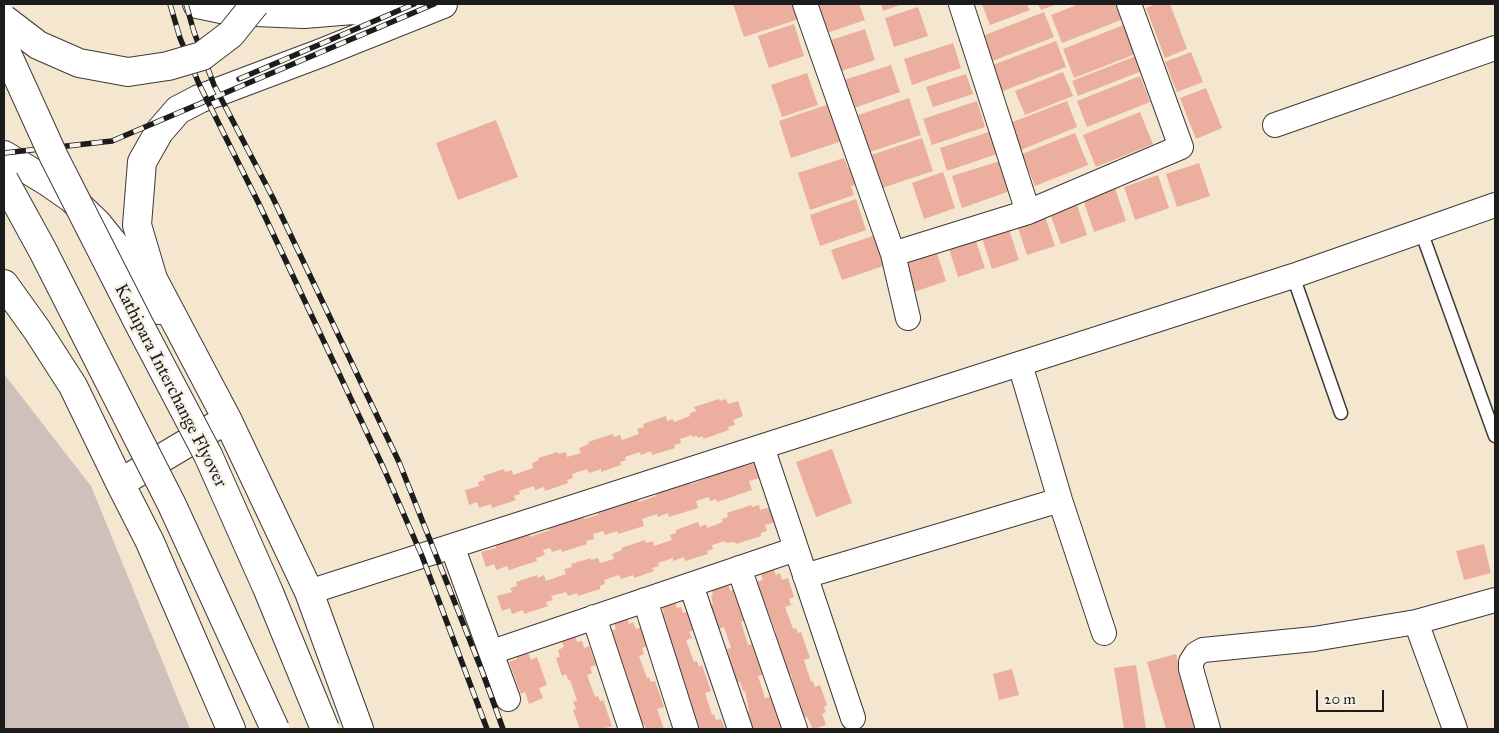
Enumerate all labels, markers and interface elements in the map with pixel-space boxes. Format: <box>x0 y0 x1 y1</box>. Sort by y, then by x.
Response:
street label: Kathipara Interchange Flyover <box>109 281 231 491</box>
scale bar <box>1319 680 1386 712</box>
text: 20 m <box>1324 690 1356 708</box>

